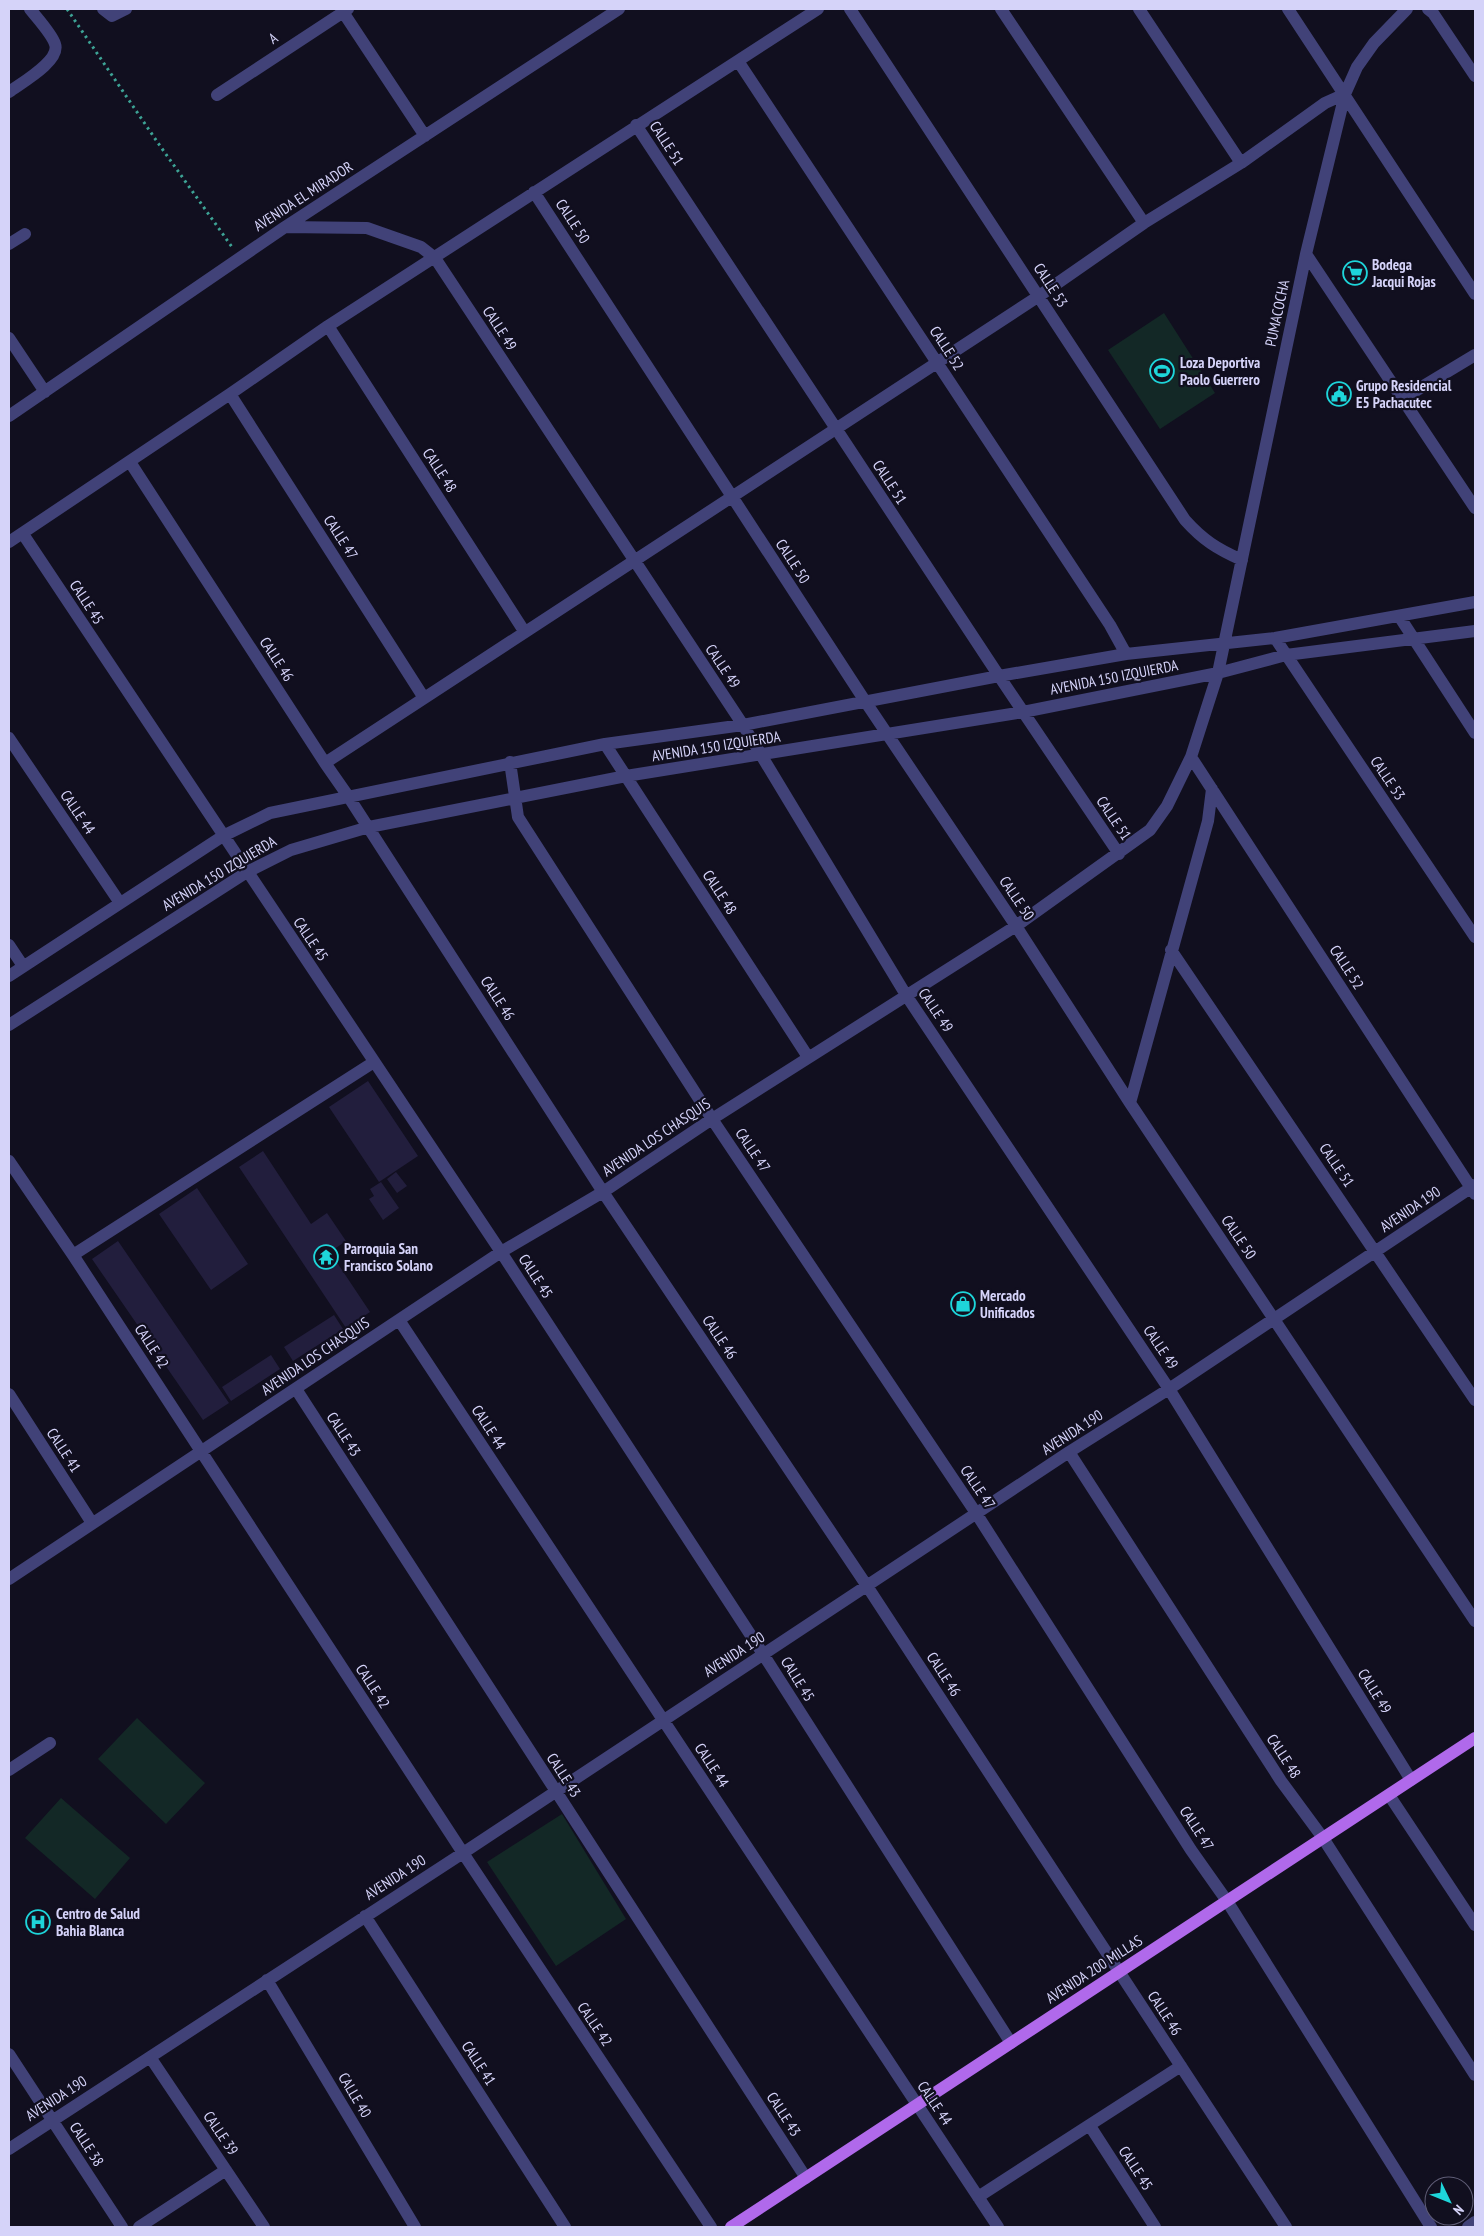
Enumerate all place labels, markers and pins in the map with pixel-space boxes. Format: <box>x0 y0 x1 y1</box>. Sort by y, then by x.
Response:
place label: Bodega Jacqui Rojas <box>1371 255 1436 291</box>
supermarket icon: Bodega Jacqui Rojas <box>1342 260 1368 286</box>
place label: Loza Deportiva Paolo Guerrero <box>1180 353 1260 389</box>
sports icon: Loza Deportiva Paolo Guerrero <box>1149 358 1175 384</box>
place label: Grupo Residencial E5 Pachacutec <box>1356 376 1452 412</box>
public building icon: Grupo Residencial E5 Pachacutec <box>1326 381 1352 407</box>
place label: Parroquia San Francisco Solano <box>344 1239 433 1275</box>
temple icon: Parroquia San Francisco Solano <box>313 1244 339 1270</box>
place label: Mercado Unificados <box>980 1286 1035 1322</box>
shop icon: Mercado Unificados <box>950 1291 976 1317</box>
place label: Centro de Salud Bahia Blanca <box>56 1904 140 1940</box>
hospital icon: Centro de Salud Bahia Blanca <box>25 1909 51 1935</box>

